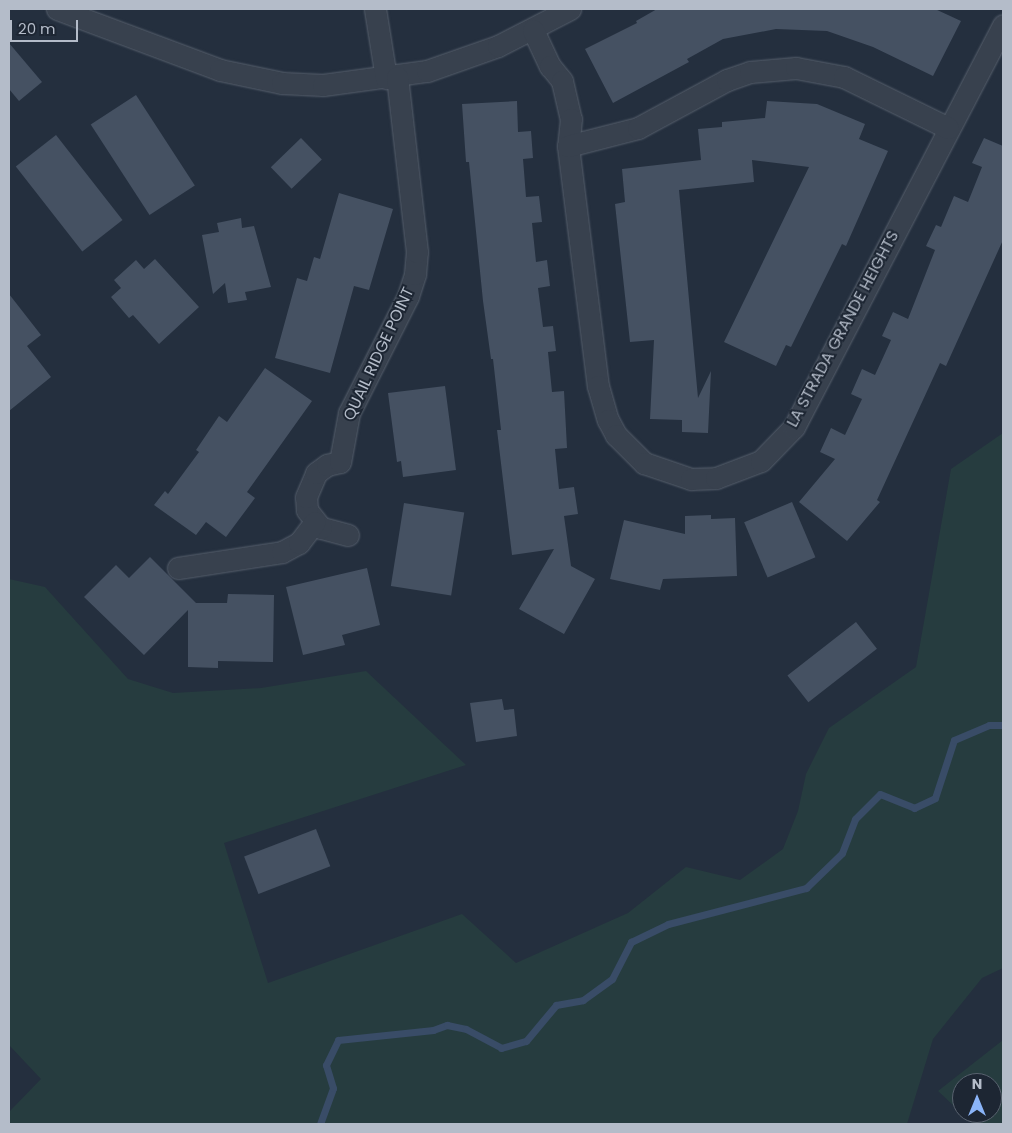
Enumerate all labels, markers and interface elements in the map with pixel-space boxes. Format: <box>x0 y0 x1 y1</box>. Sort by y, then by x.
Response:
scale bar <box>12 10 80 42</box>
text: 20 m <box>18 18 56 39</box>
street label: LA STRADA GRANDE HEIGHTS <box>783 228 903 430</box>
street label: QUAIL RIDGE POINT <box>340 284 418 424</box>
north arrow <box>952 1073 1002 1123</box>
text: N <box>972 1074 982 1094</box>

